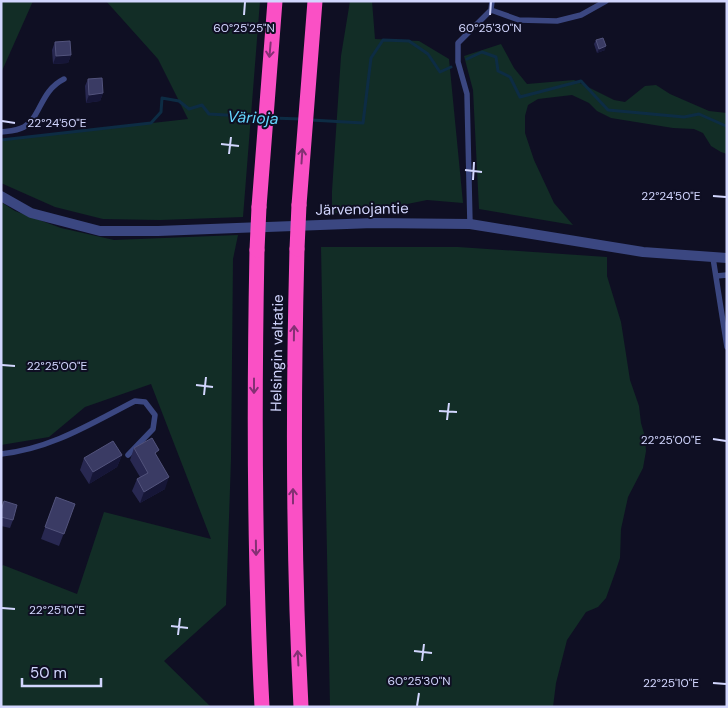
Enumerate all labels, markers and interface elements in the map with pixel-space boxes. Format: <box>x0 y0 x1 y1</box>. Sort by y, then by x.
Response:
text: 60°25'25"N <box>213 20 275 36</box>
text: 60°25'30"N <box>459 20 521 36</box>
one-way arrow <box>266 41 275 57</box>
water label: Värioja <box>227 106 279 129</box>
text: 22°24'50"E <box>27 115 87 131</box>
one-way arrow <box>298 149 307 165</box>
text: 22°24'50"E <box>641 188 701 204</box>
street label: Järvenojantie <box>315 198 409 220</box>
street label: Helsingin valtatie <box>266 294 288 412</box>
one-way arrow <box>290 325 299 341</box>
text: 22°25'00"E <box>27 358 87 374</box>
one-way arrow <box>249 378 259 394</box>
text: 22°25'00"E <box>641 432 701 448</box>
one-way arrow <box>288 488 298 504</box>
one-way arrow <box>251 540 260 556</box>
text: 22°25'10"E <box>29 602 85 618</box>
one-way arrow <box>294 650 303 666</box>
scale bar <box>22 656 101 688</box>
text: 50 m <box>30 663 67 683</box>
text: 60°25'30"N <box>388 673 450 689</box>
text: 22°25'10"E <box>643 675 699 691</box>

